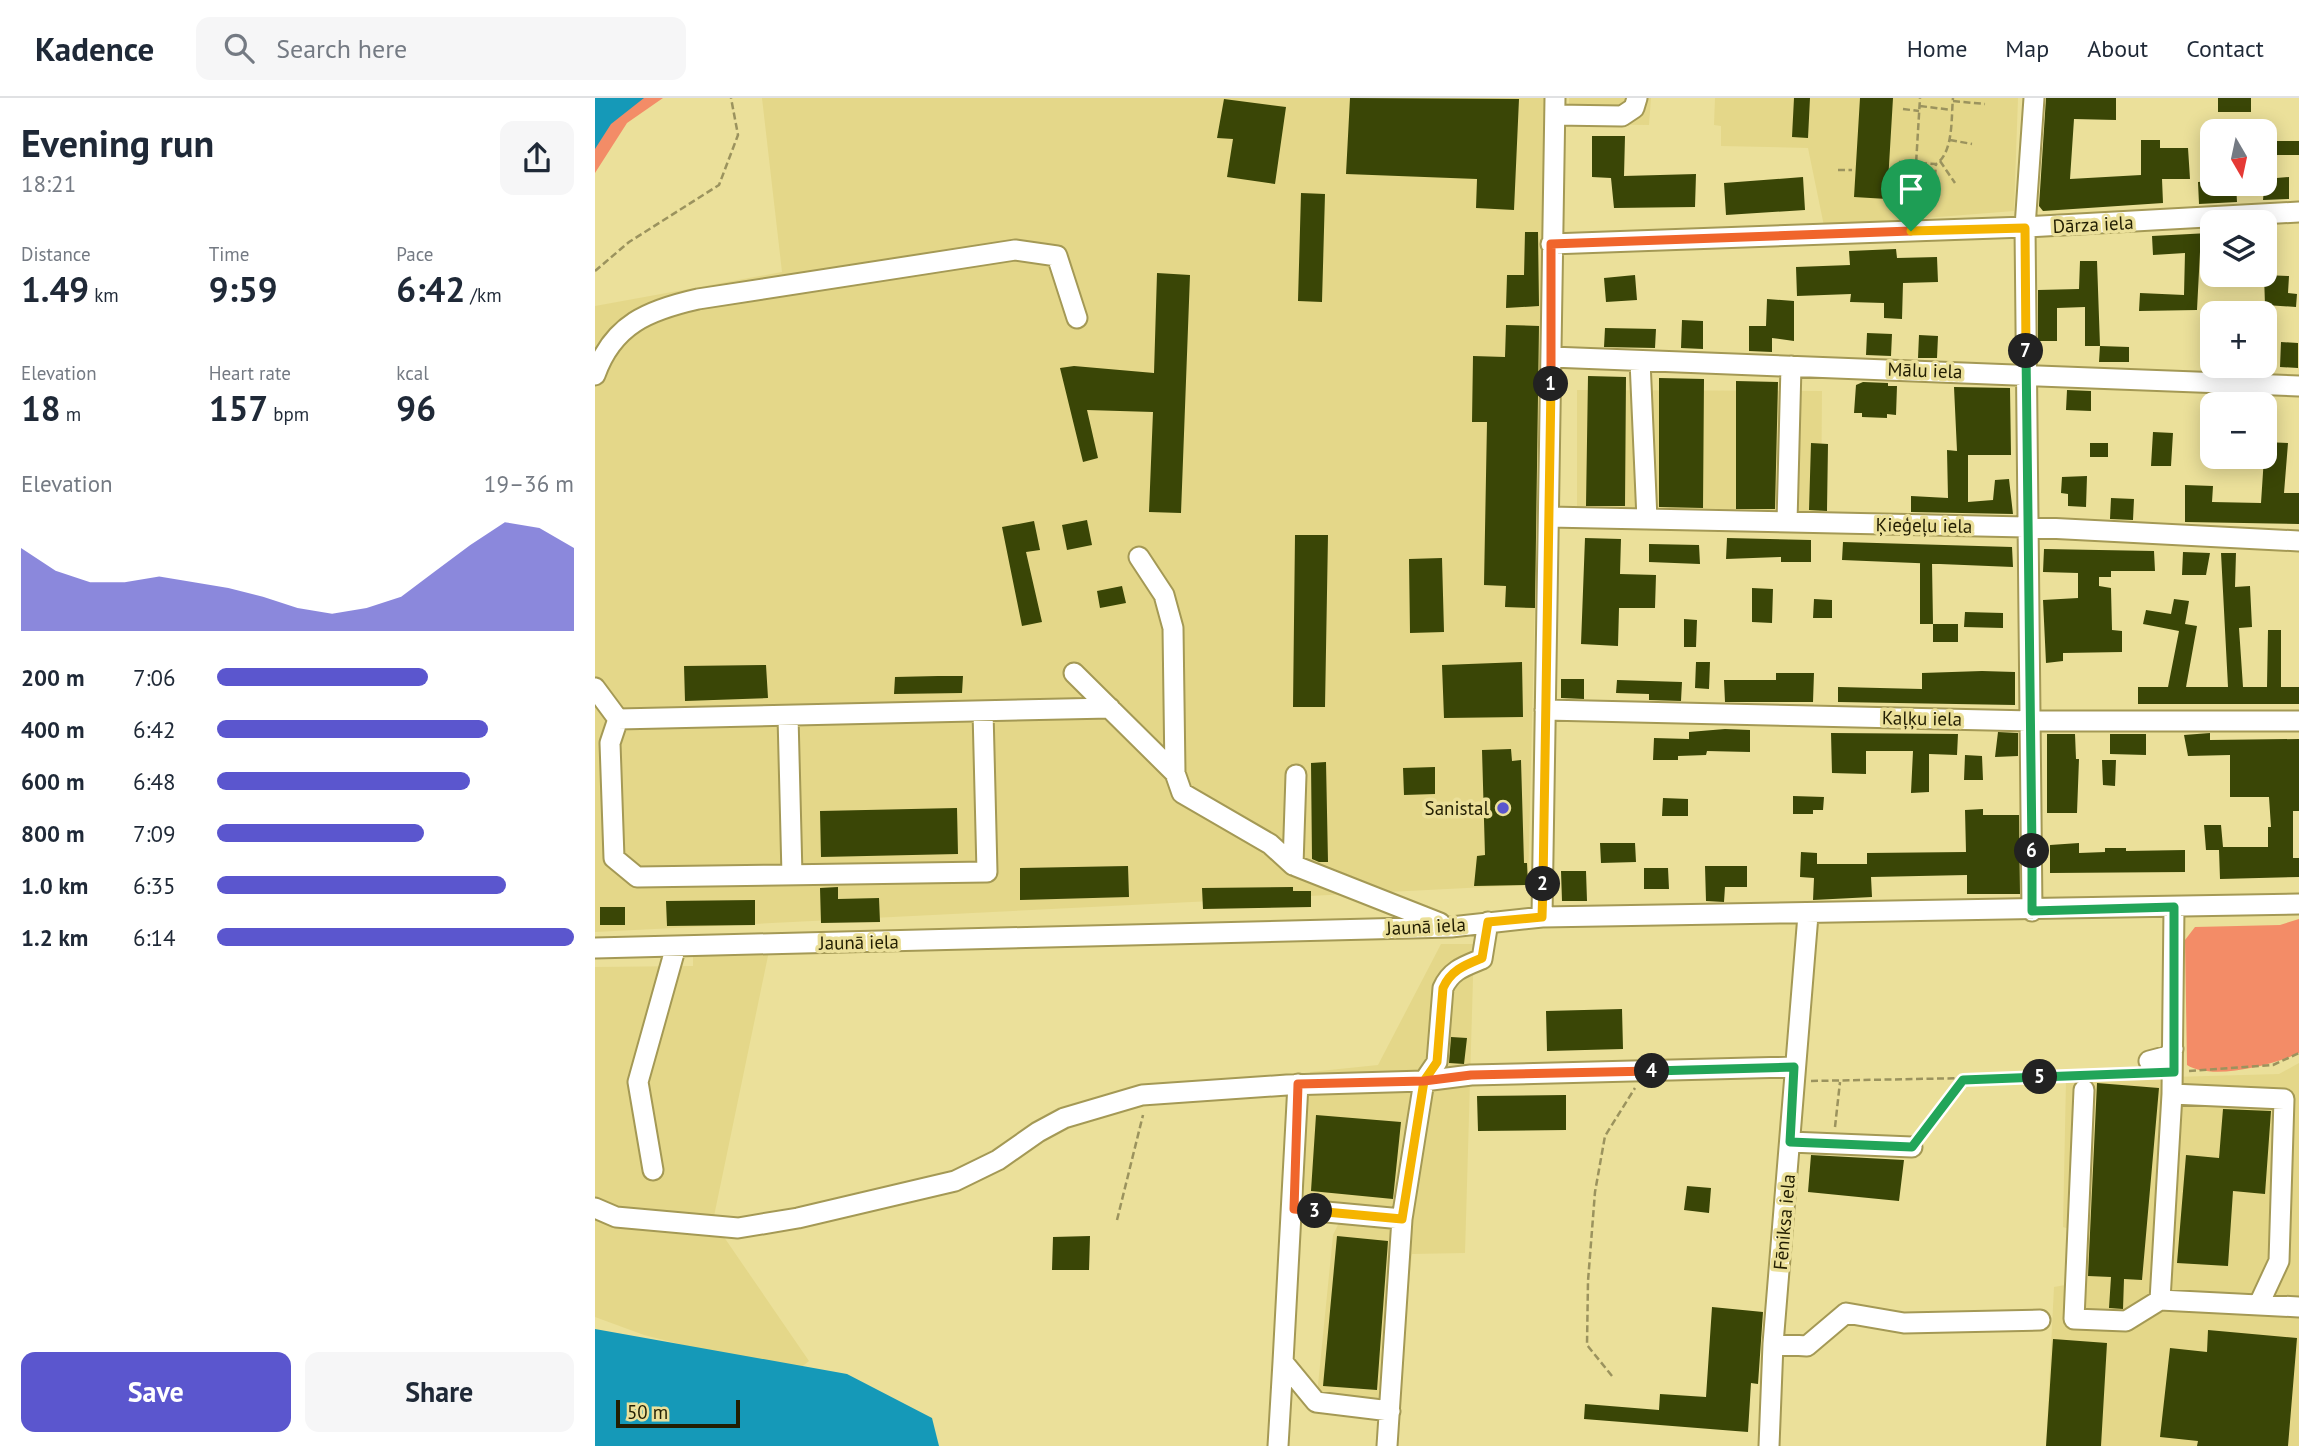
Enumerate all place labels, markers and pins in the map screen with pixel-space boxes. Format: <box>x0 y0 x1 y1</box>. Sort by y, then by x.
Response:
pin <box>1881 159 1941 231</box>
pin: 7 <box>2009 334 2043 368</box>
pin: 1 <box>1534 366 1569 402</box>
place label: Sanistal <box>1425 796 1489 820</box>
marker: Sanistal <box>1495 800 1511 816</box>
pin: 6 <box>2015 834 2049 868</box>
pin: 2 <box>1525 866 1560 902</box>
pin: 4 <box>1635 1054 1669 1088</box>
pin: 5 <box>2023 1060 2057 1094</box>
pin: 3 <box>1297 1194 1333 1228</box>

